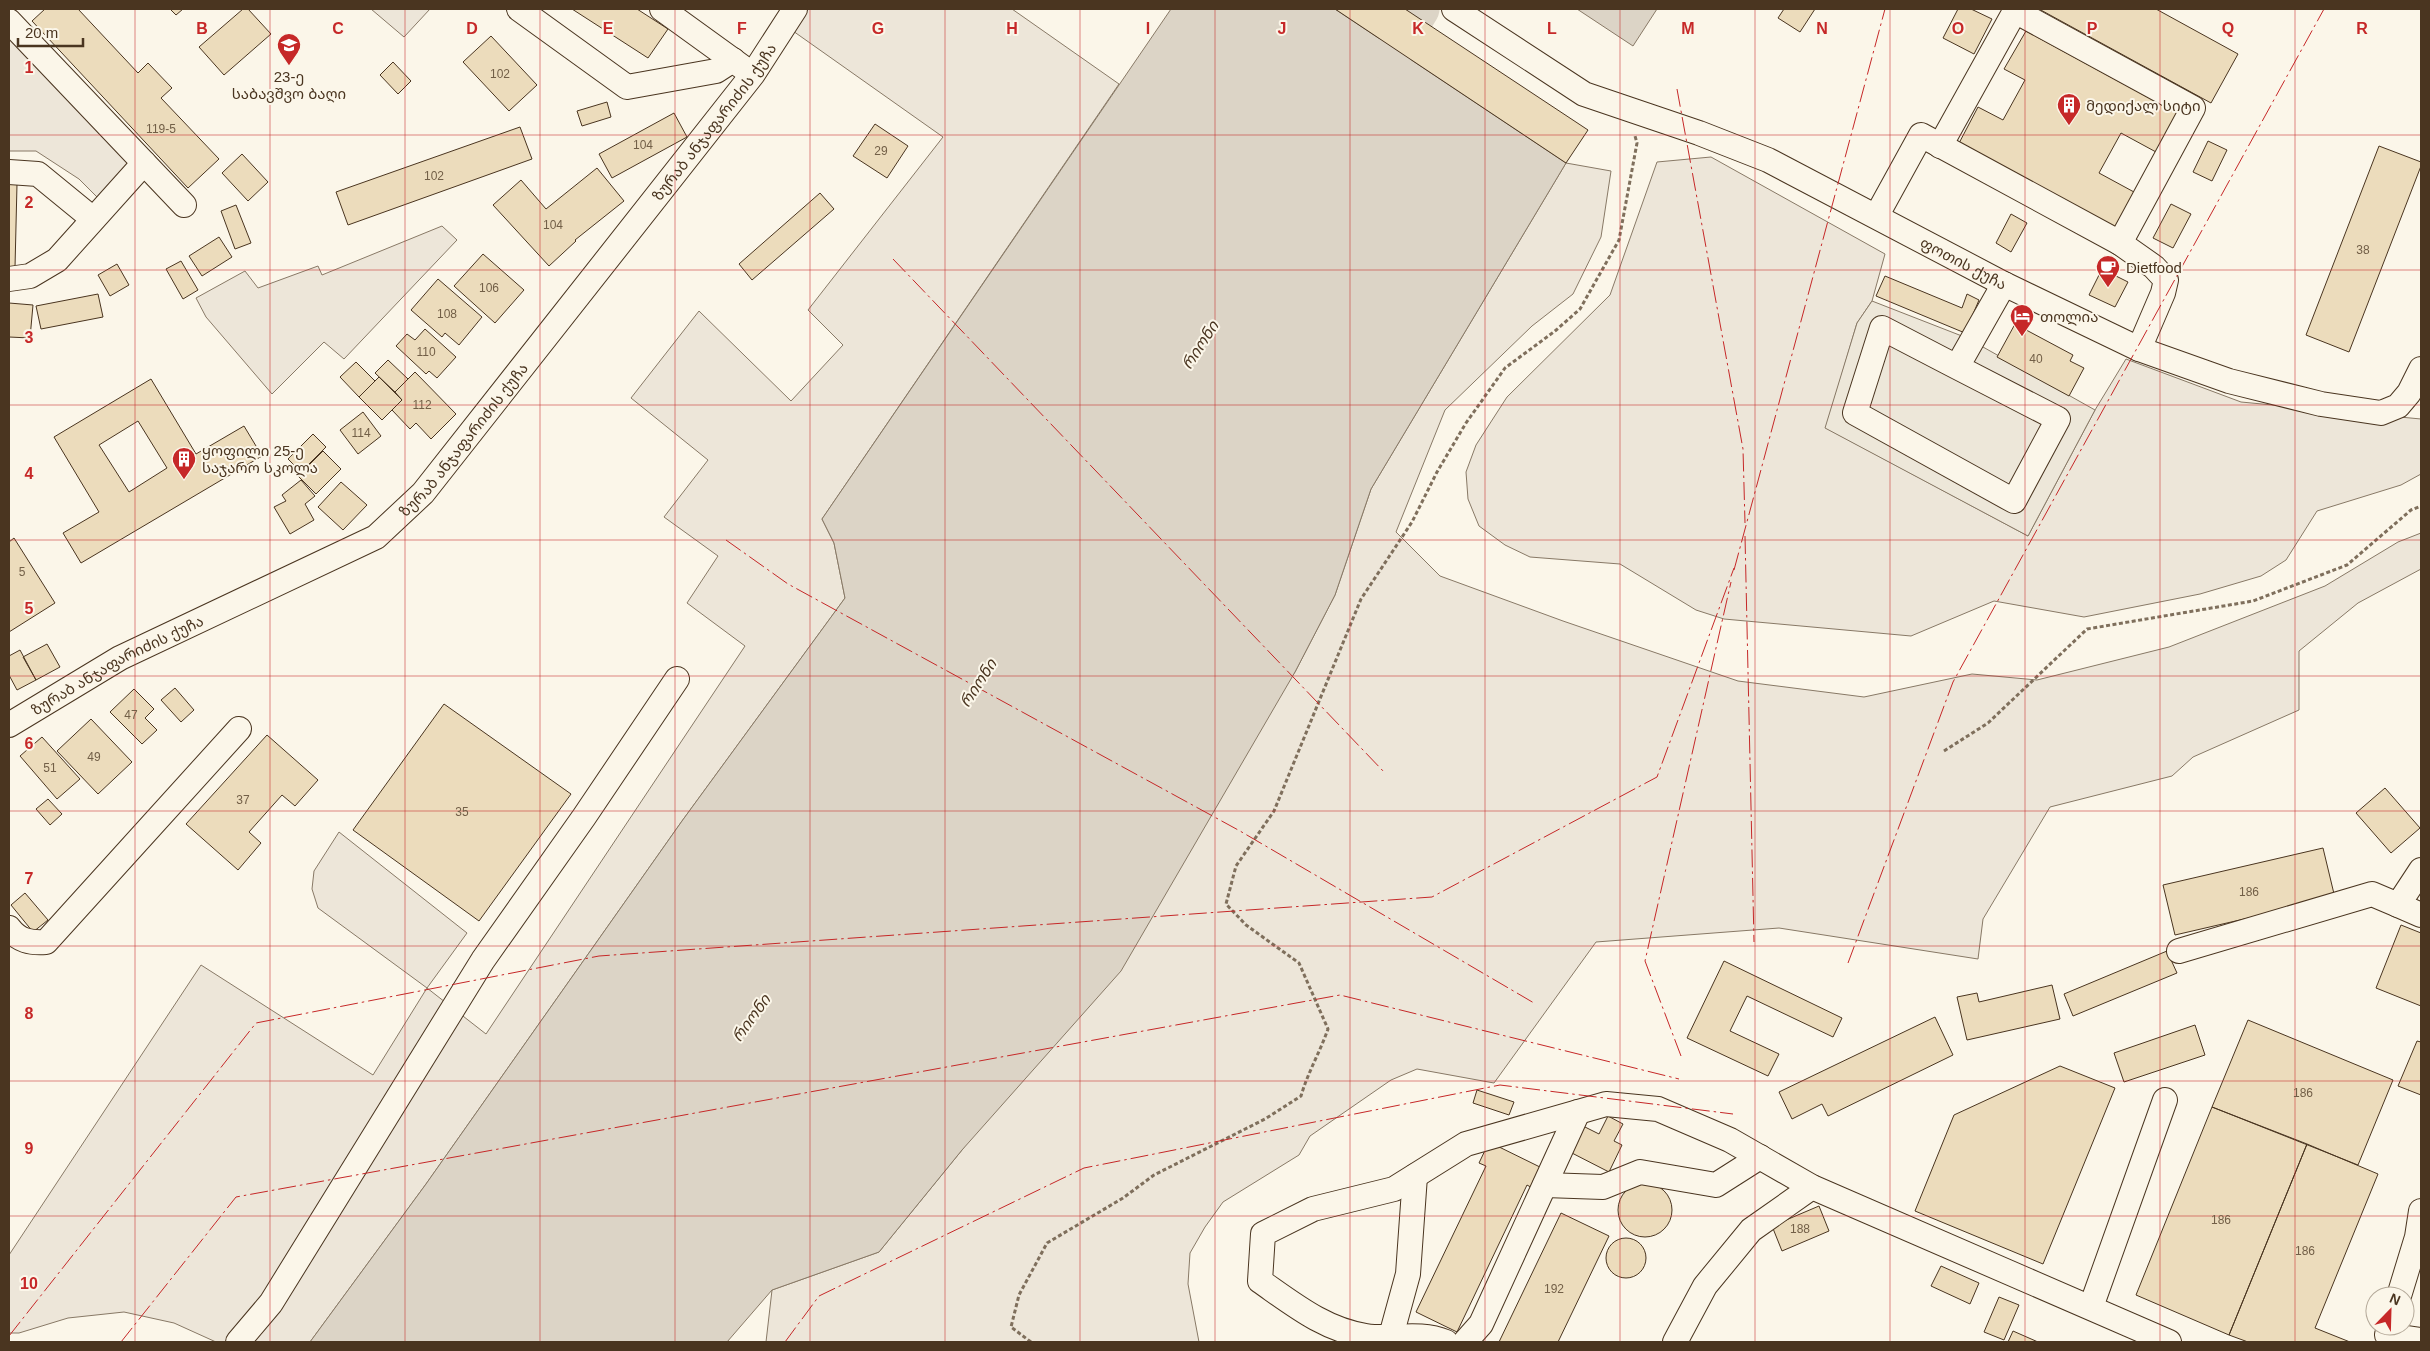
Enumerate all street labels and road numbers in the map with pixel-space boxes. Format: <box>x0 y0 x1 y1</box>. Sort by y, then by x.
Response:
street label: ზურაბ ანჯაფარიძის ქუჩა <box>648 40 779 204</box>
street label: ფოთის ქუჩა <box>1917 233 2010 293</box>
street label: ზურაბ ანჯაფარიძის ქუჩა <box>395 359 531 520</box>
street label: ზურაბ ანჯაფარიძის ქუჩა <box>28 611 206 718</box>

